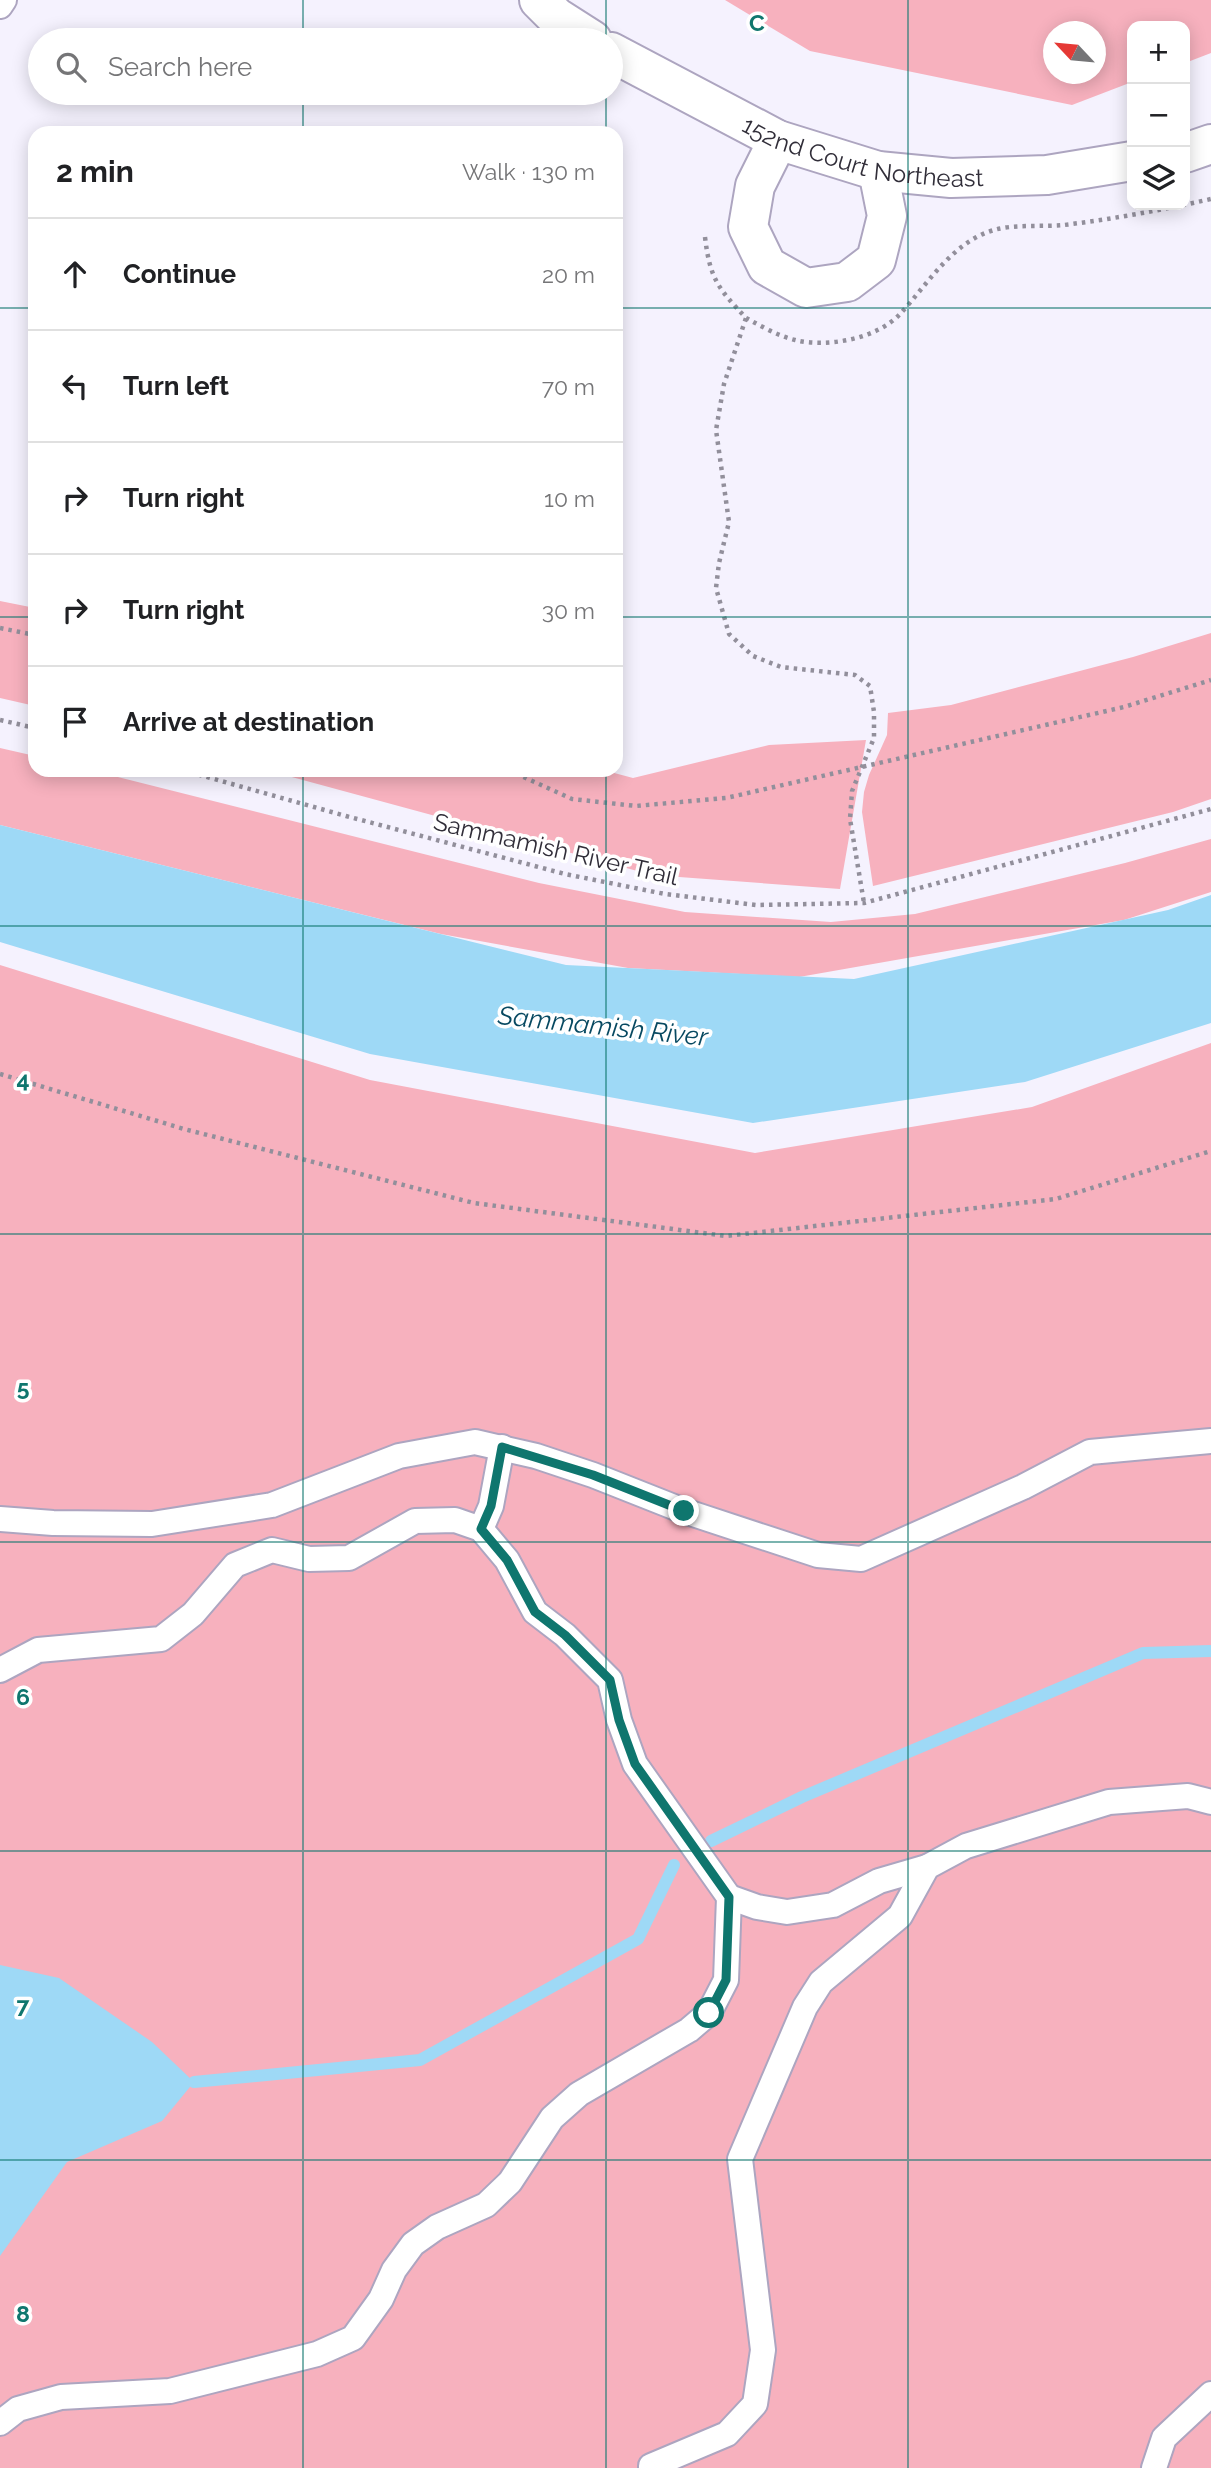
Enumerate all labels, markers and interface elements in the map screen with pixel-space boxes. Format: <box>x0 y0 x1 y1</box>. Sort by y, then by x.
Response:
text: C <box>749 9 765 36</box>
north arrow <box>1043 21 1106 84</box>
map controls <box>1127 21 1190 210</box>
button: + <box>1127 21 1190 84</box>
search box <box>28 28 623 105</box>
icon: search <box>52 48 90 86</box>
text: Search here <box>108 52 252 82</box>
button: − <box>1127 84 1190 147</box>
street label: 152nd Court Northeast <box>738 109 984 193</box>
button: layers <box>1127 147 1190 210</box>
text: 2 min <box>56 154 134 189</box>
text: Walk · 130 m <box>462 158 595 185</box>
icon: ahead <box>56 255 94 293</box>
text: Continue <box>123 259 236 289</box>
text: 20 m <box>542 261 595 288</box>
icon: left <box>56 367 94 405</box>
text: Turn left <box>123 371 229 401</box>
text: 70 m <box>542 373 595 400</box>
icon: right <box>56 479 94 517</box>
text: Turn right <box>123 483 244 513</box>
text: 10 m <box>544 485 595 512</box>
icon: right <box>56 591 94 629</box>
text: Turn right <box>123 595 244 625</box>
text: 30 m <box>542 597 595 624</box>
icon: arrive <box>56 703 94 741</box>
text: Arrive at destination <box>123 707 374 737</box>
street label: Sammamish River Trail <box>431 807 682 891</box>
water label: Sammamish River <box>496 1000 710 1052</box>
text: 4 <box>16 1066 30 1093</box>
text: 5 <box>17 1374 30 1401</box>
route end <box>668 1495 699 1526</box>
text: 6 <box>16 1683 30 1710</box>
text: 7 <box>17 1991 30 2018</box>
route start <box>693 1997 724 2028</box>
text: 8 <box>16 2300 30 2327</box>

